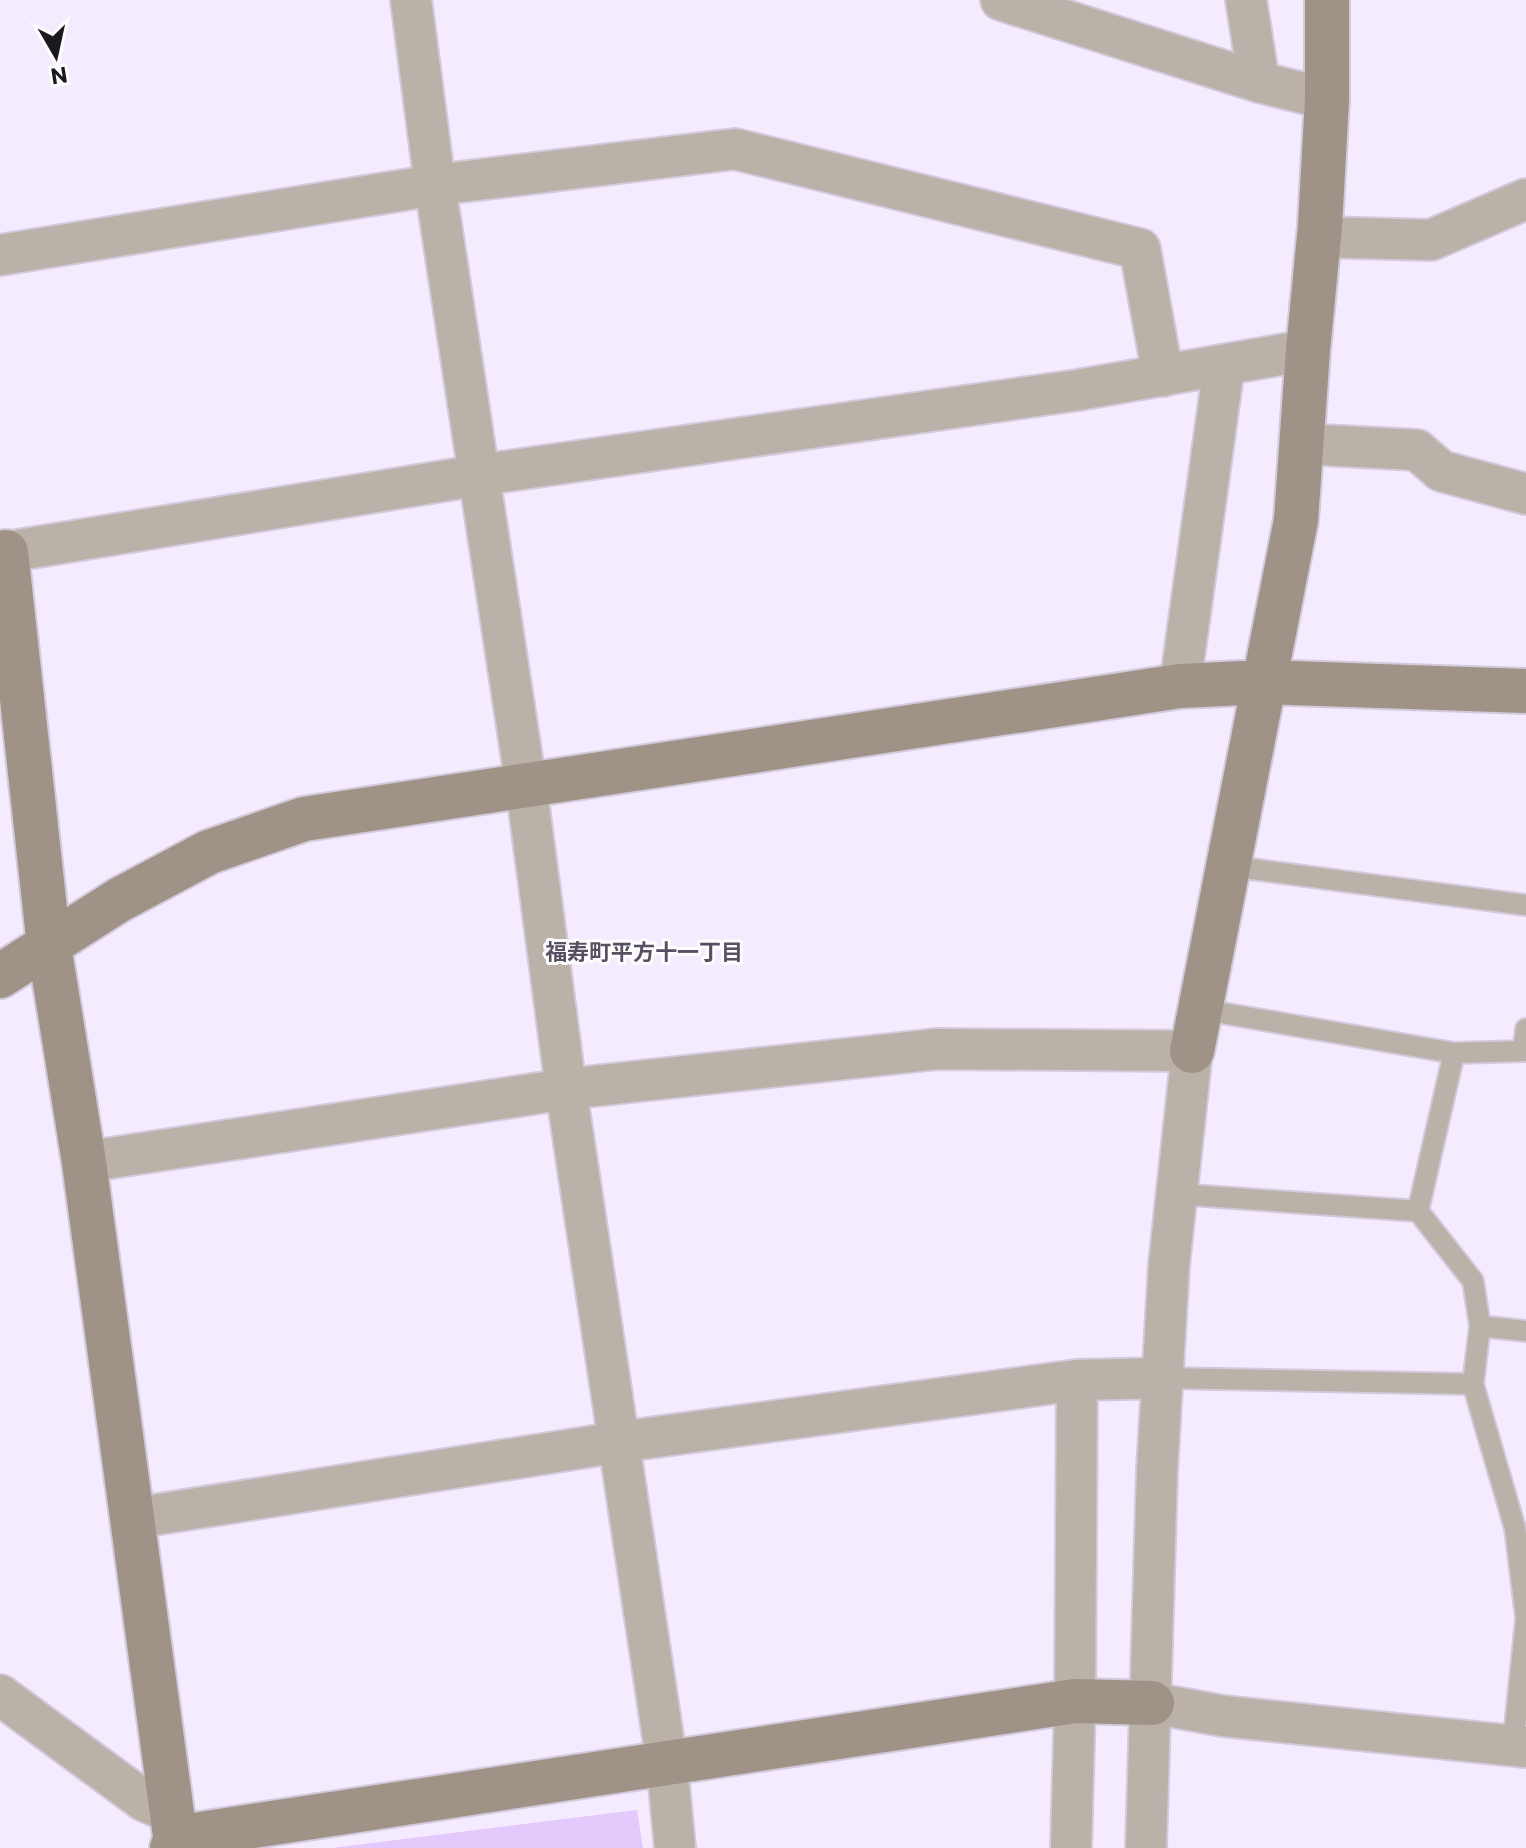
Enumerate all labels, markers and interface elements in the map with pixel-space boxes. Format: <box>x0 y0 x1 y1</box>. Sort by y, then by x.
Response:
north arrow <box>16 16 96 96</box>
text: N <box>49 62 69 91</box>
district label: 福寿町平方十一丁目 <box>545 938 743 965</box>

